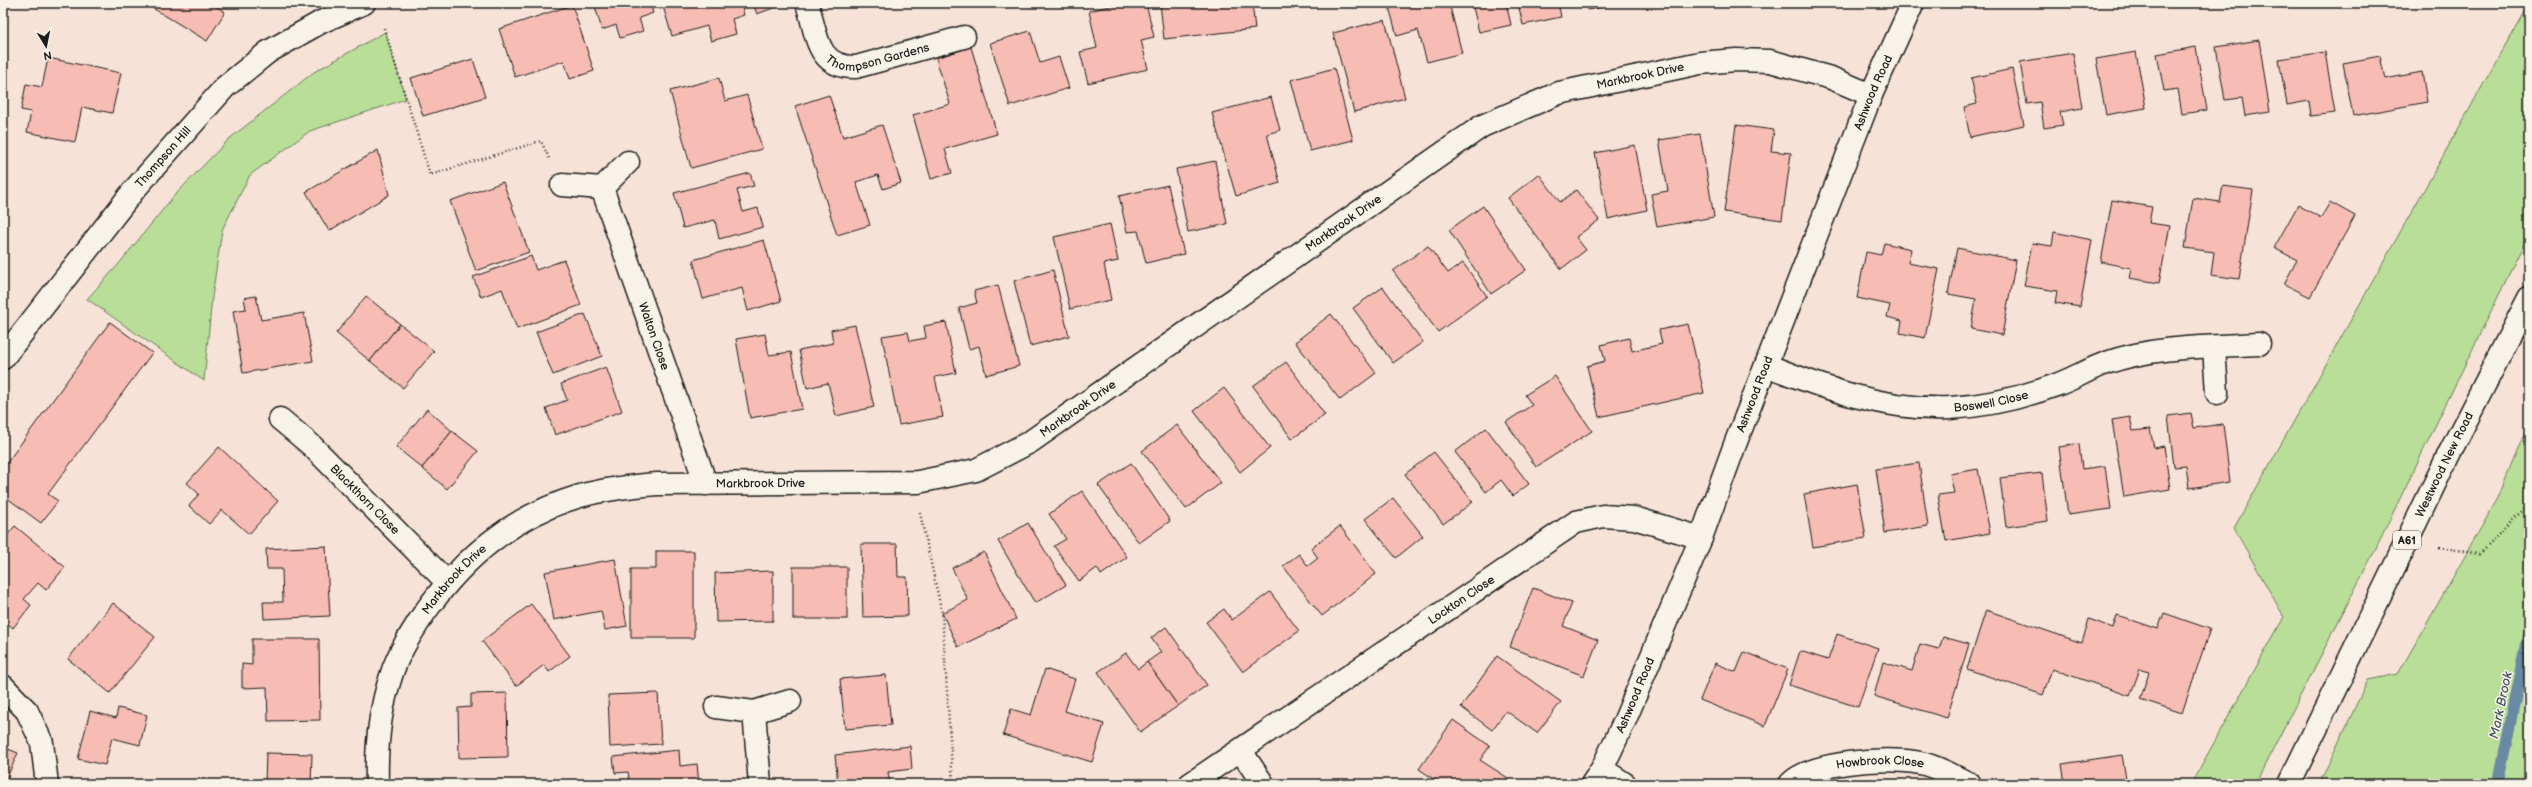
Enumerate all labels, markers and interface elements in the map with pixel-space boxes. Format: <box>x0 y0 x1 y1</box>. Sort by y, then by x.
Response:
north arrow <box>26 26 66 66</box>
street label: Thompson Gardens <box>822 40 931 75</box>
text: N <box>42 48 53 62</box>
street label: Ashwood Road <box>1851 53 1896 132</box>
street label: Markbrook Drive <box>1595 60 1686 93</box>
street label: Thompson Hill <box>132 124 195 191</box>
street label: Markbrook Drive <box>1303 192 1385 255</box>
street label: Walton Close <box>635 300 672 372</box>
street label: Ashwood Road <box>1734 354 1777 434</box>
street label: Markbrook Drive <box>1037 377 1119 441</box>
street label: Boswell Close <box>1953 387 2030 416</box>
street label: Westwood New Road <box>2412 410 2477 520</box>
street label: Blackthorn Close <box>327 461 403 538</box>
street label: Markbrook Drive <box>716 476 805 492</box>
road number: A61 <box>2393 531 2421 549</box>
street label: Markbrook Drive <box>419 541 490 617</box>
street label: Lockton Close <box>1425 572 1498 628</box>
street label: Ashwood Road <box>1613 655 1658 735</box>
water label: Mark Brook <box>2486 670 2516 740</box>
street label: Howbrook Close <box>1835 753 1926 773</box>

